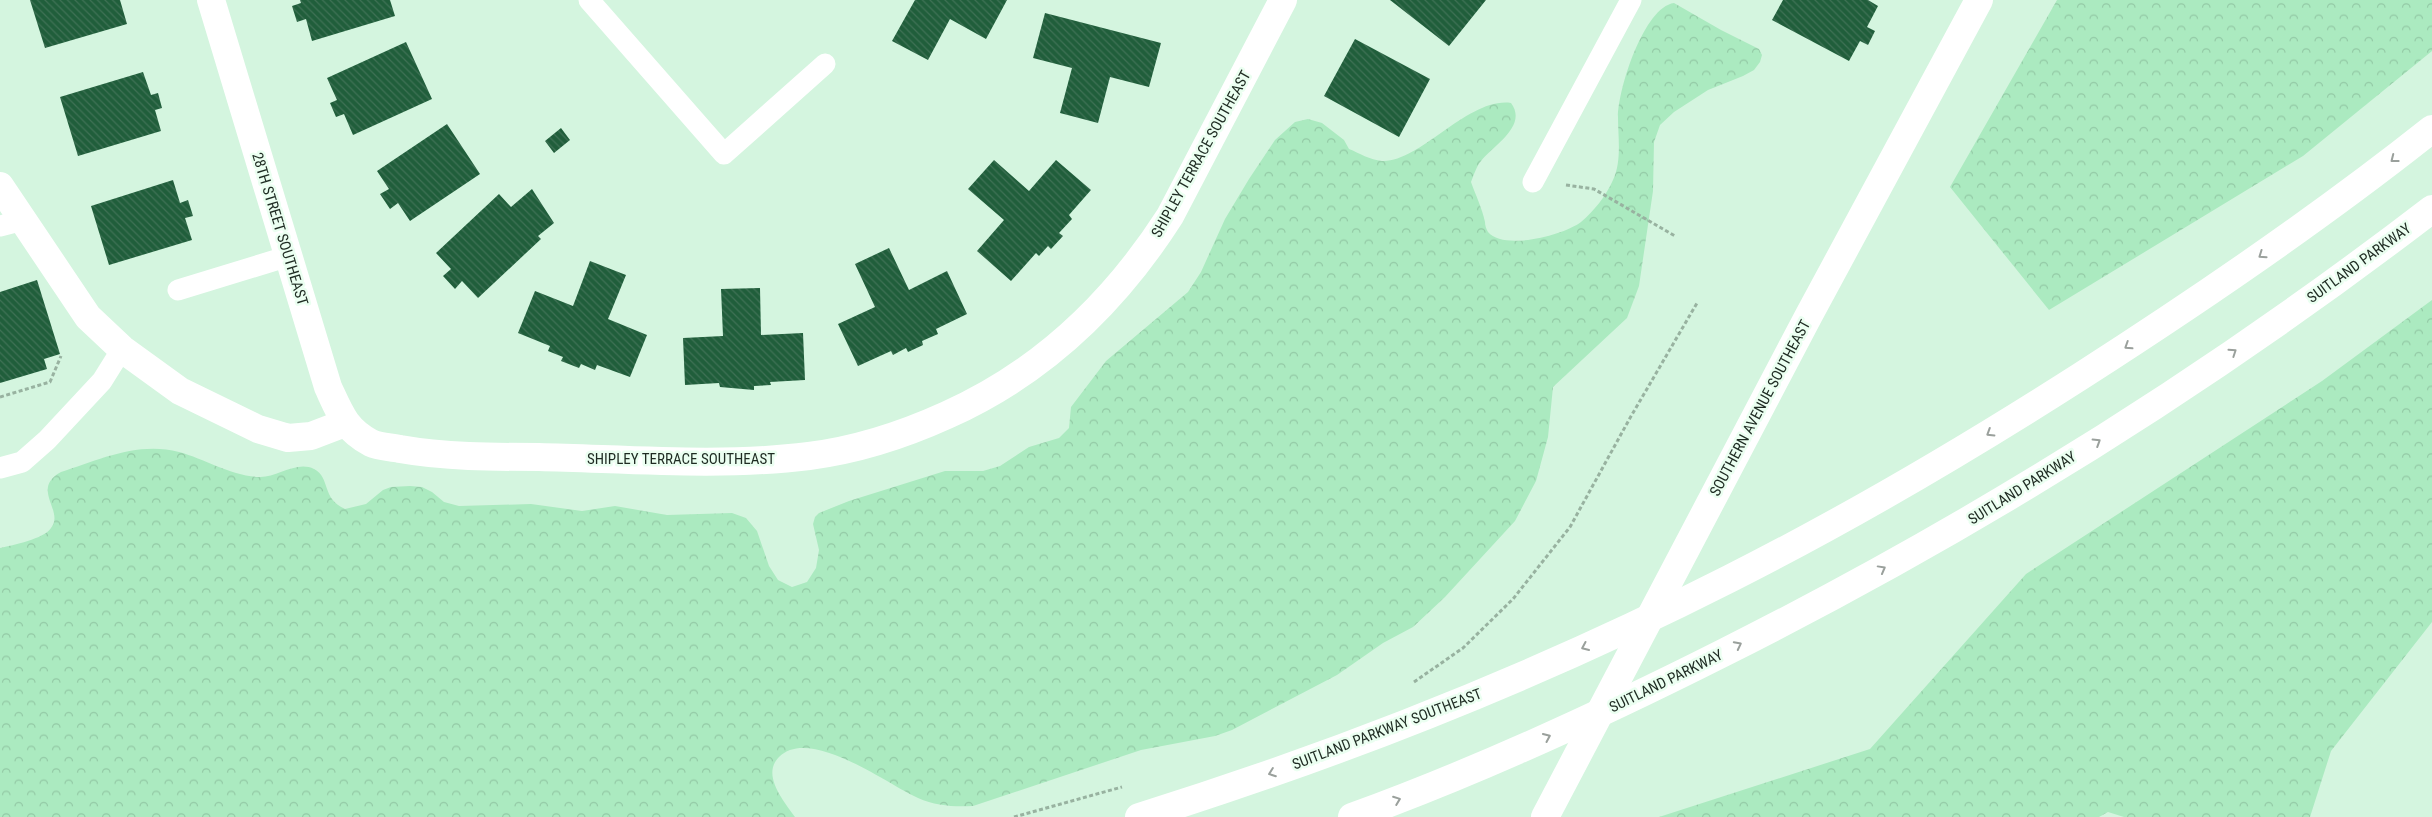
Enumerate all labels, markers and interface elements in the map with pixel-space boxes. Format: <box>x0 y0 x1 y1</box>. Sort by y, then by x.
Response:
street label: SHIPLEY TERRACE SOUTHEAST <box>1148 67 1255 241</box>
street label: 28TH STREET SOUTHEAST <box>248 150 312 308</box>
one-way arrow <box>2391 154 2400 162</box>
street label: SUITLAND PARKWAY <box>2304 219 2414 307</box>
one-way arrow <box>2258 249 2268 258</box>
street label: SOUTHERN AVENUE SOUTHEAST <box>1706 317 1814 499</box>
one-way arrow <box>2124 340 2133 349</box>
one-way arrow <box>2227 349 2236 358</box>
one-way arrow <box>1987 426 1996 436</box>
one-way arrow <box>2092 438 2101 448</box>
street label: SUITLAND PARKWAY <box>1965 447 2079 528</box>
street label: SHIPLEY TERRACE SOUTHEAST <box>587 450 775 468</box>
one-way arrow <box>1877 566 1886 576</box>
one-way arrow <box>1581 641 1590 652</box>
one-way arrow <box>1733 641 1742 651</box>
street label: SUITLAND PARKWAY <box>1606 646 1726 716</box>
street label: SUITLAND PARKWAY SOUTHEAST <box>1290 684 1484 773</box>
one-way arrow <box>1542 733 1551 744</box>
one-way arrow <box>1268 767 1277 777</box>
one-way arrow <box>1392 796 1401 806</box>

